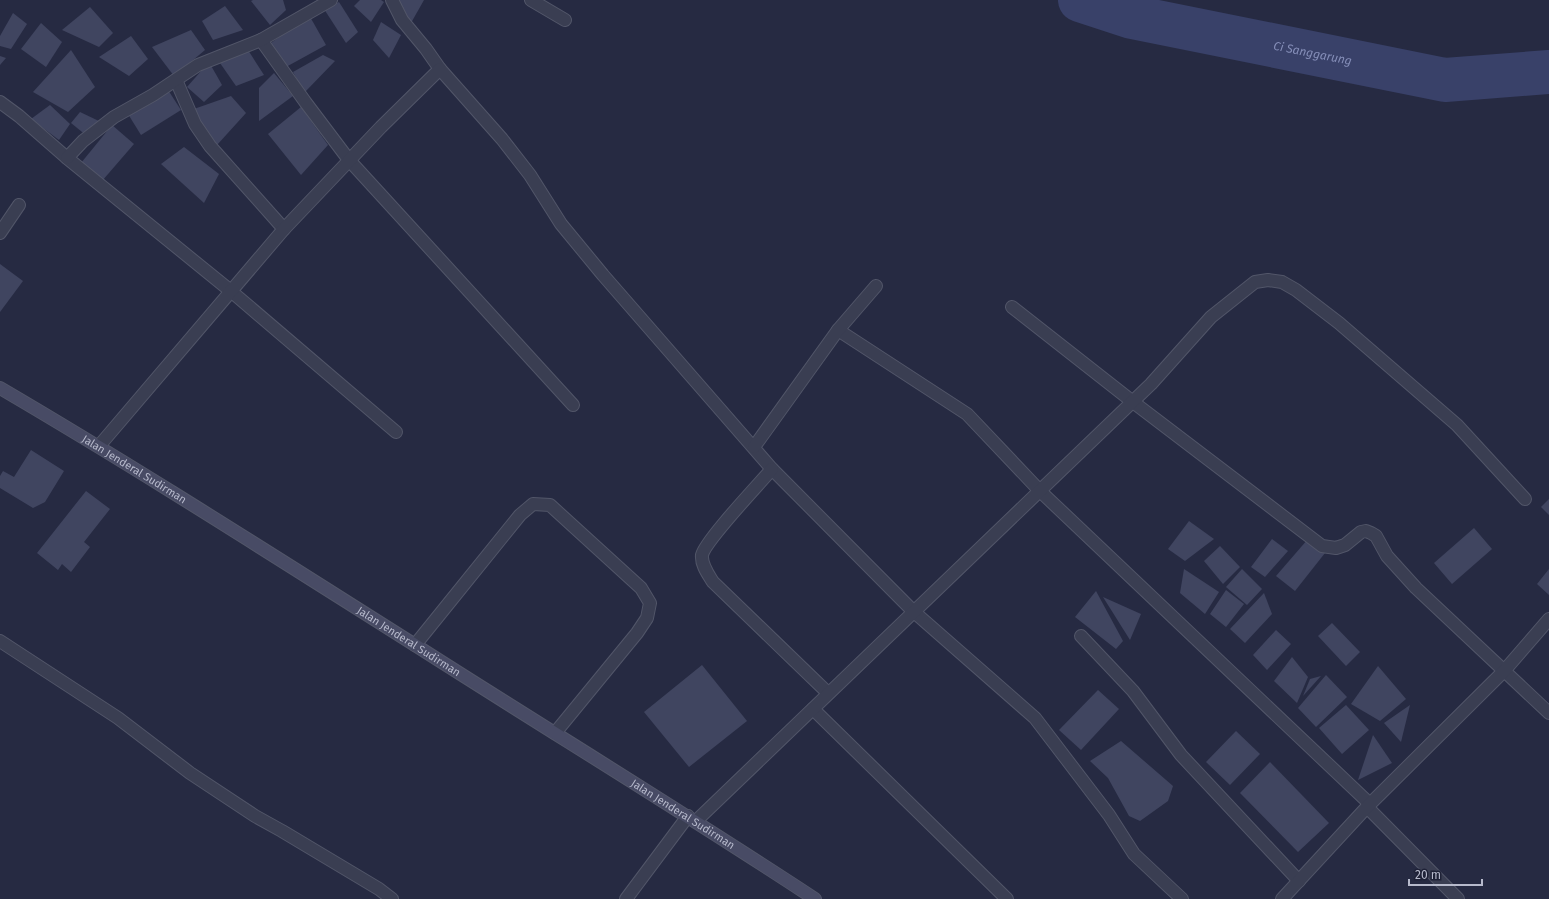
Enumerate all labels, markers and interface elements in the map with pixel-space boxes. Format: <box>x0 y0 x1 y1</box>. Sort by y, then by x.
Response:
water label: Ci Sanggarung <box>1272 39 1353 68</box>
street label: Jalan Jenderal Sudirman <box>80 432 189 506</box>
street label: Jalan Jenderal Sudirman <box>354 604 463 679</box>
street label: Jalan Jenderal Sudirman <box>628 777 737 852</box>
scale bar <box>1409 861 1482 887</box>
text: 20 m <box>1415 868 1441 882</box>

